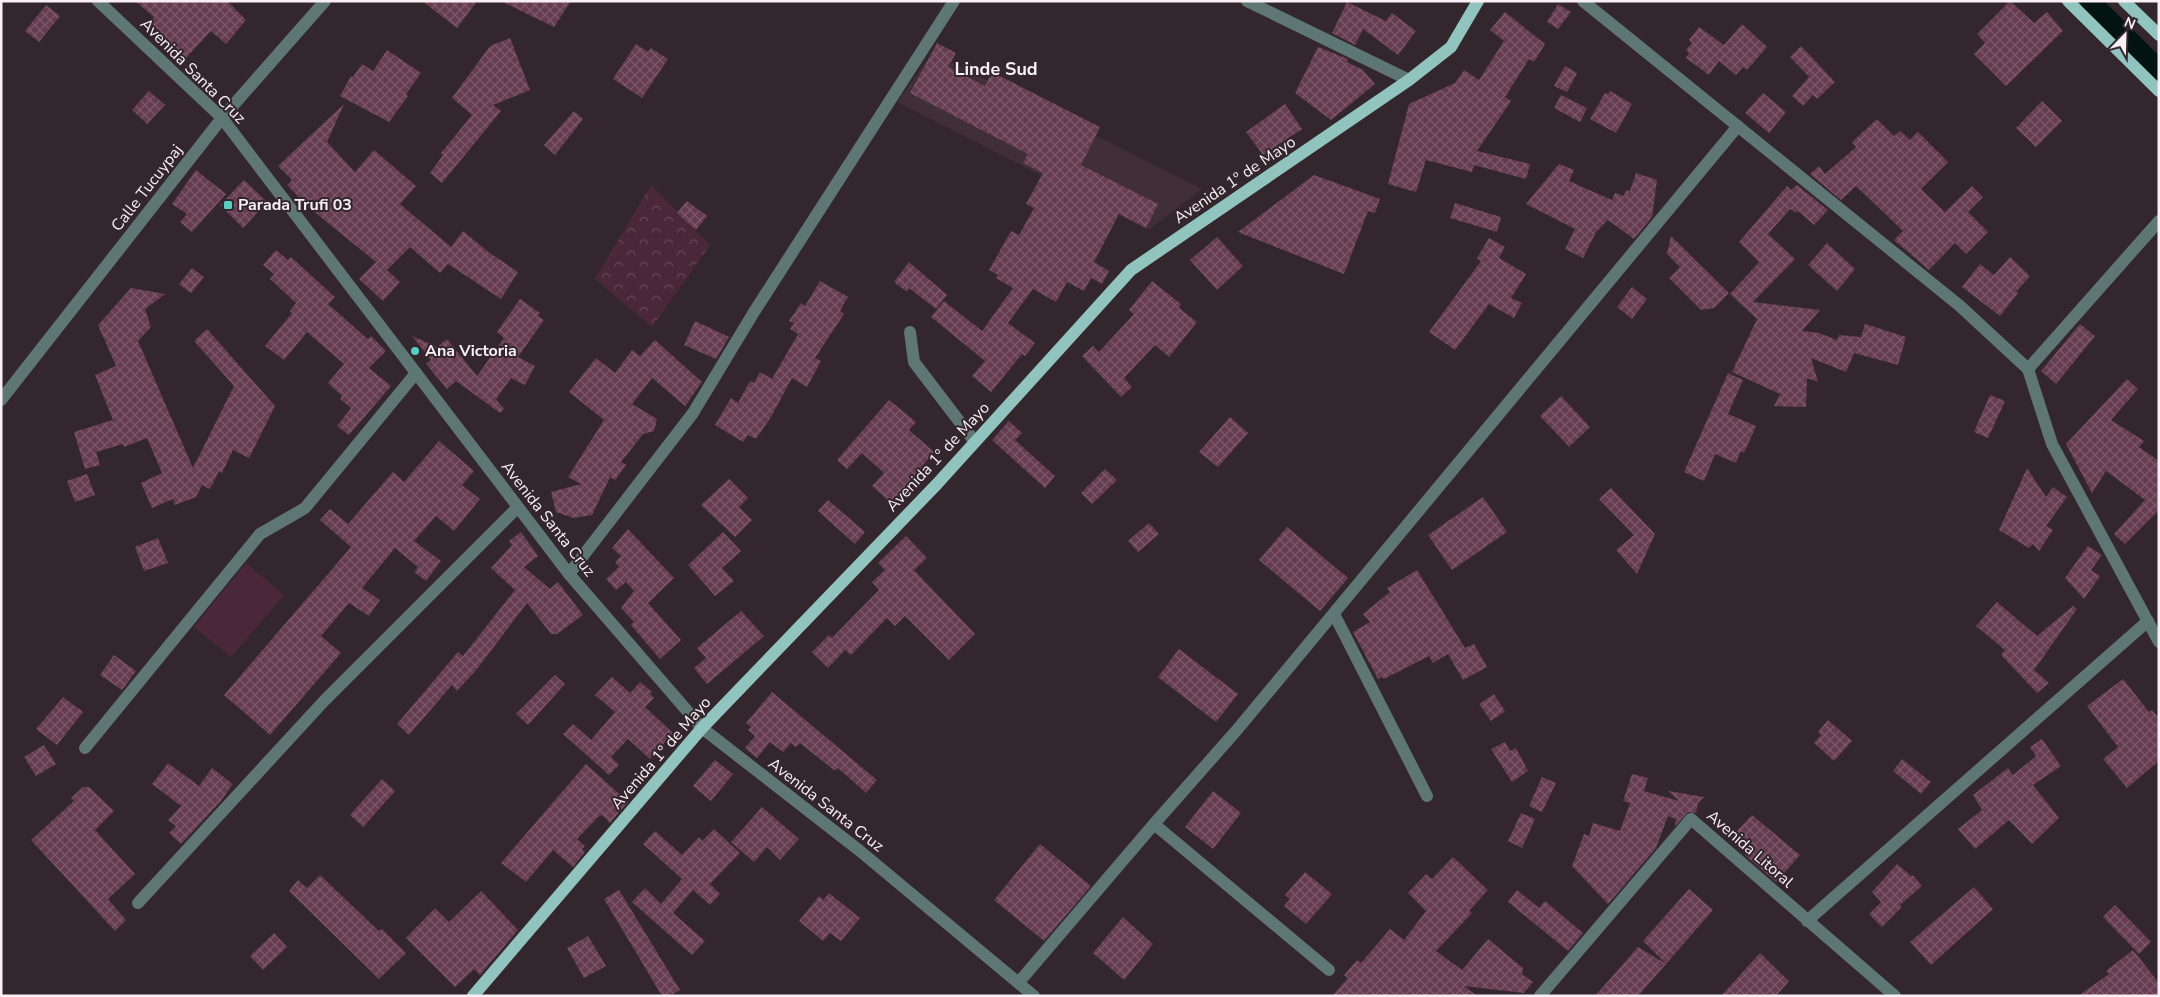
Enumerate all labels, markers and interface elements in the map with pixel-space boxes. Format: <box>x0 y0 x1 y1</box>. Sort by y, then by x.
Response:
north arrow <box>2100 10 2150 60</box>
street label: Avenida Santa Cruz <box>135 13 251 129</box>
text: N <box>2121 13 2138 34</box>
district label: Linde Sud <box>954 57 1038 81</box>
street label: Avenida 1º de Mayo <box>1170 131 1300 229</box>
street label: Calle Tucuypaj <box>106 140 188 236</box>
place label: Parada Trufi 03 <box>238 194 352 216</box>
marker: Parada Trufi 03 <box>222 199 234 211</box>
place label: Ana Victoria <box>425 340 517 362</box>
marker: Ana Victoria <box>409 345 421 357</box>
street label: Avenida 1º de Mayo <box>881 397 995 517</box>
street label: Avenida Santa Cruz <box>496 457 600 581</box>
street label: Avenida 1º de Mayo <box>606 692 716 814</box>
street label: Avenida Santa Cruz <box>764 753 888 857</box>
street label: Avenida Litoral <box>1702 805 1798 893</box>

